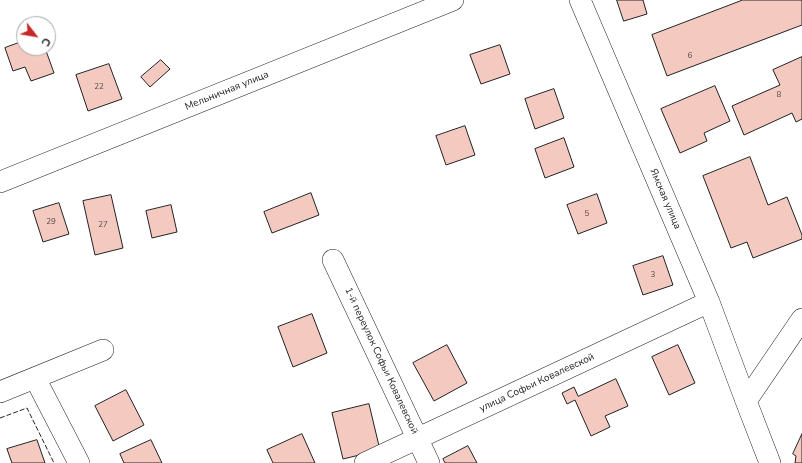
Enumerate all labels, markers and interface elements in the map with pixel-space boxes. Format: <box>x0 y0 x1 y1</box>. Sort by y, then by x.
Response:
north arrow <box>16 16 56 56</box>
text: С <box>38 35 54 49</box>
house number: 6 <box>688 51 692 61</box>
street label: Мельничная улица <box>183 69 271 113</box>
house number: 22 <box>94 82 104 92</box>
house number: 8 <box>777 90 781 100</box>
street label: Ямская улица <box>647 167 683 231</box>
house number: 5 <box>585 209 589 219</box>
house number: 29 <box>46 217 56 227</box>
house number: 27 <box>98 220 108 230</box>
house number: 3 <box>651 270 655 280</box>
street label: 1-й переулок Софьи Ковалевской <box>342 286 420 436</box>
street label: улица Софьи Ковалевской <box>478 351 596 415</box>

